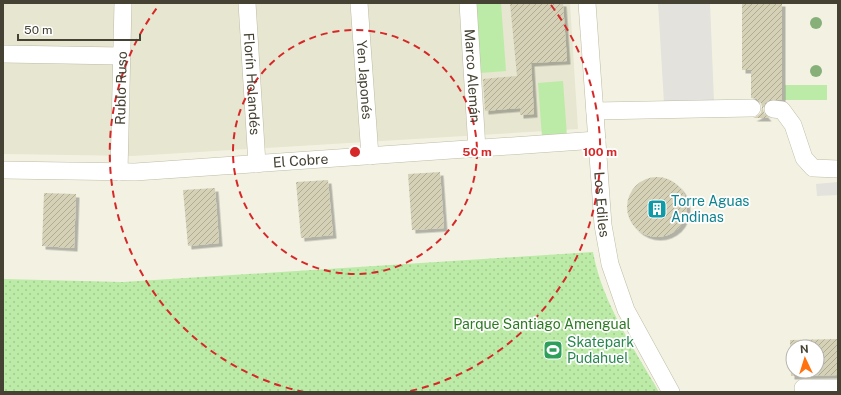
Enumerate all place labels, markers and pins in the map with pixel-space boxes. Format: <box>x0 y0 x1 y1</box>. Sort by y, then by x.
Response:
centre of rings <box>348 145 362 159</box>
place label: Torre Aguas Andinas <box>671 193 749 225</box>
building icon: Torre Aguas Andinas <box>646 198 668 220</box>
place label: Skatepark Pudahuel <box>567 334 634 366</box>
sports icon: Skatepark Pudahuel <box>542 339 564 361</box>

